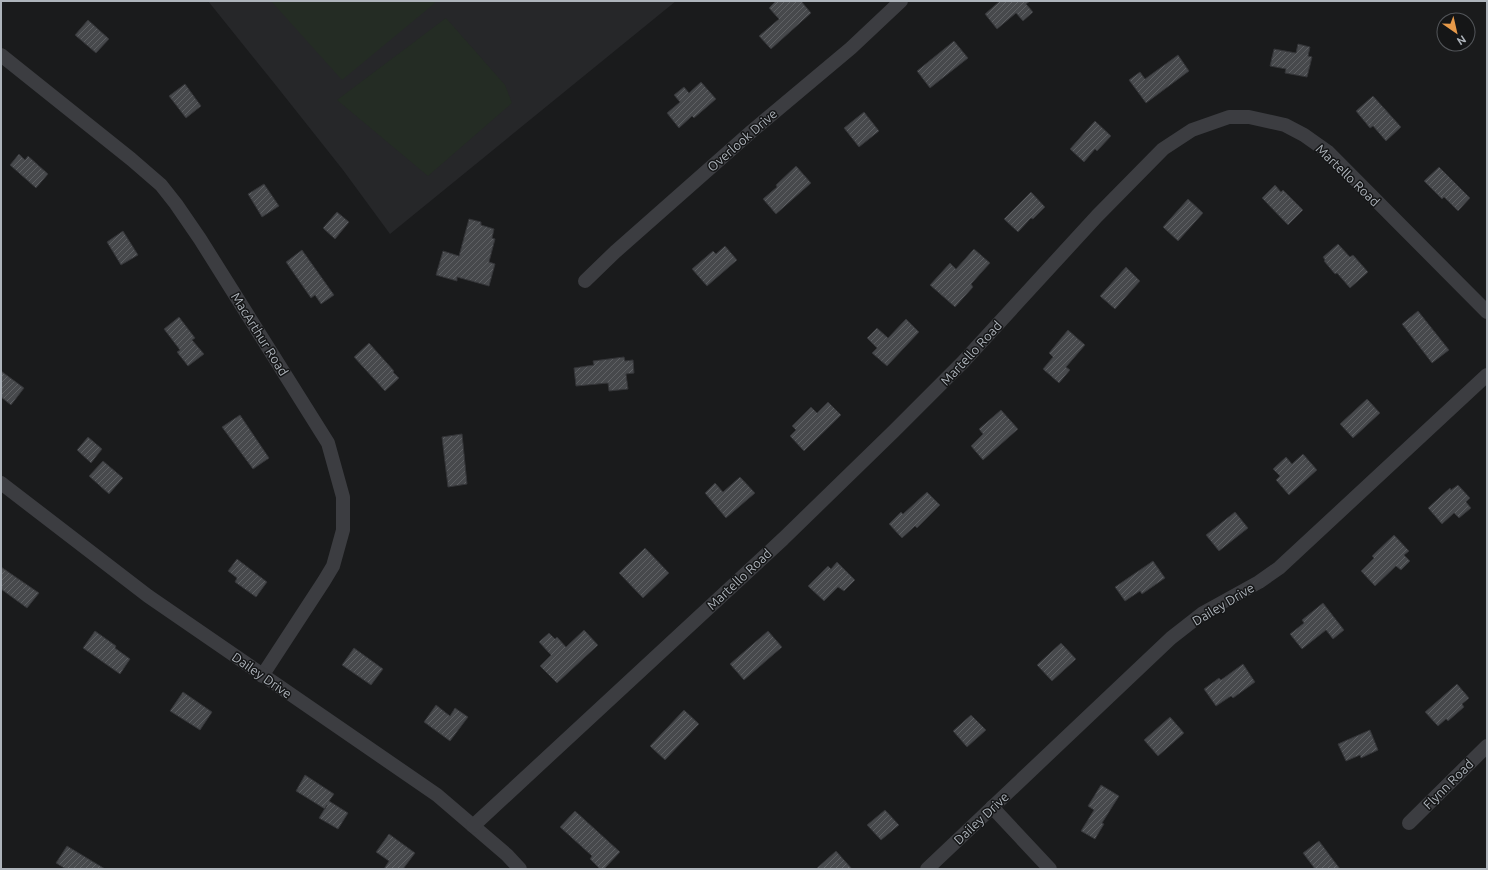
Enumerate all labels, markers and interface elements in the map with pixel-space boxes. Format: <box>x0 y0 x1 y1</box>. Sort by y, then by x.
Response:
north arrow <box>1436 12 1476 52</box>
text: N <box>1455 33 1468 48</box>
street label: Overlook Drive <box>704 106 780 174</box>
street label: Martello Road <box>1313 141 1383 209</box>
street label: MacArthur Road <box>229 290 291 378</box>
street label: Martello Road <box>938 318 1004 388</box>
street label: Martello Road <box>704 546 774 612</box>
street label: Dailey Drive <box>1190 580 1256 628</box>
street label: Dailey Drive <box>229 649 295 701</box>
street label: Flynn Road <box>1420 756 1476 812</box>
street label: Dailey Drive <box>951 789 1011 847</box>

